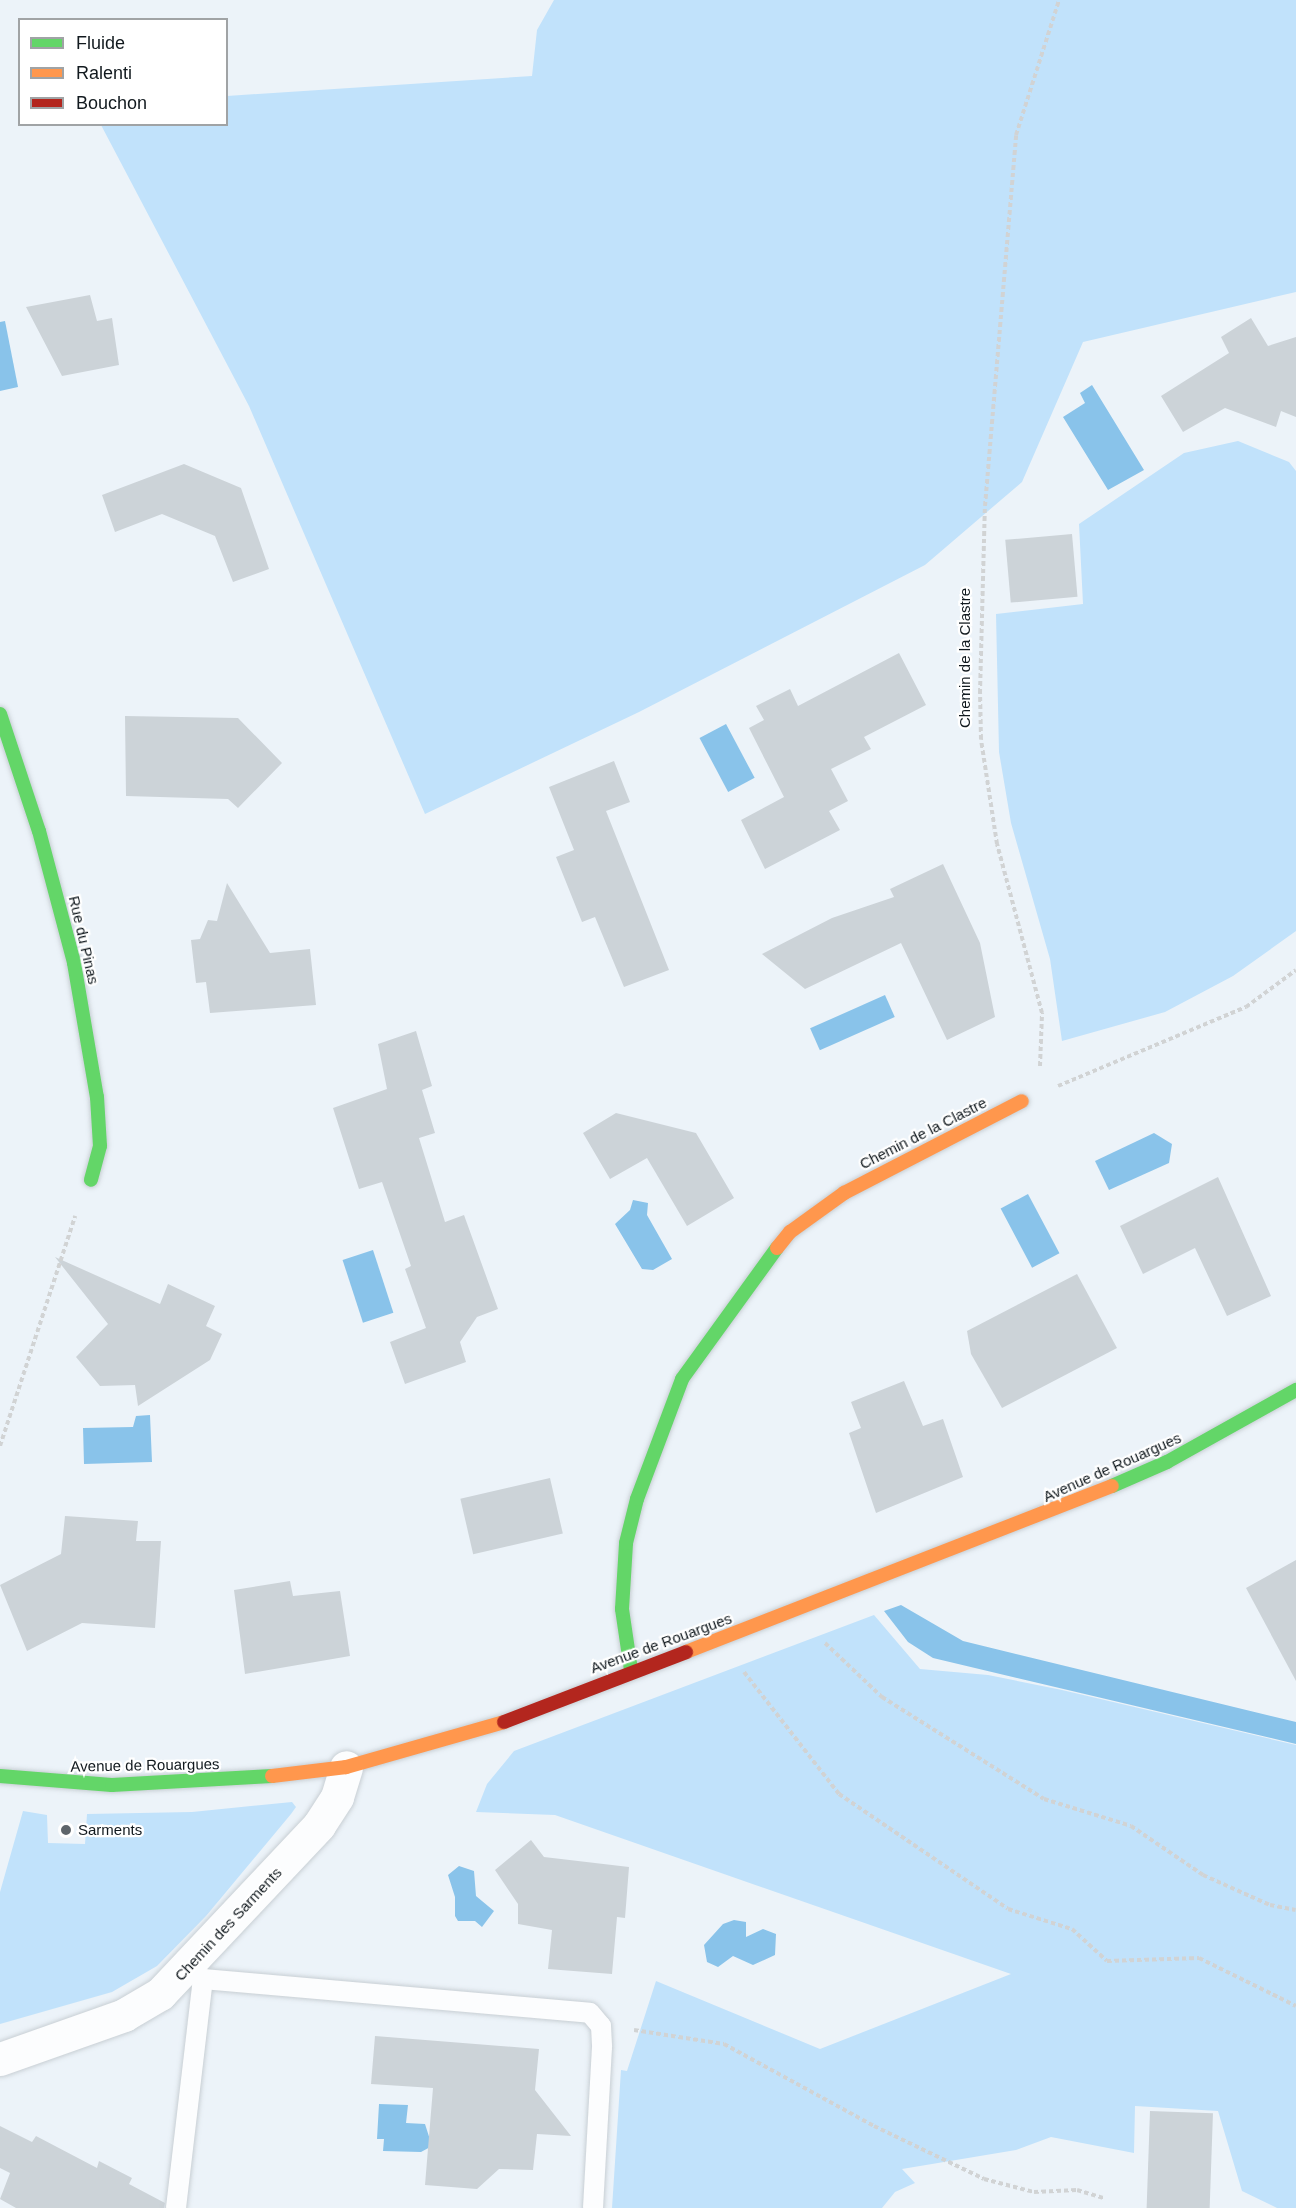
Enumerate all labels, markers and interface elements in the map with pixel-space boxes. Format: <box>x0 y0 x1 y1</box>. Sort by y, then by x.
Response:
legend <box>18 18 228 126</box>
text: Fluide <box>76 33 125 53</box>
text: Ralenti <box>76 63 132 83</box>
text: Bouchon <box>76 93 147 113</box>
street label: Chemin de la Clastre <box>956 588 974 728</box>
street label: Rue du Pinas <box>65 894 103 986</box>
street label: Chemin de la Clastre <box>857 1093 989 1173</box>
street label: Avenue de Rouargues <box>1040 1428 1184 1506</box>
street label: Avenue de Rouargues <box>588 1609 734 1677</box>
street label: Avenue de Rouargues <box>70 1755 220 1775</box>
place label: Sarments <box>78 1821 142 1839</box>
marker: Sarments <box>59 1823 73 1837</box>
street label: Chemin des Sarments <box>171 1864 285 1984</box>

